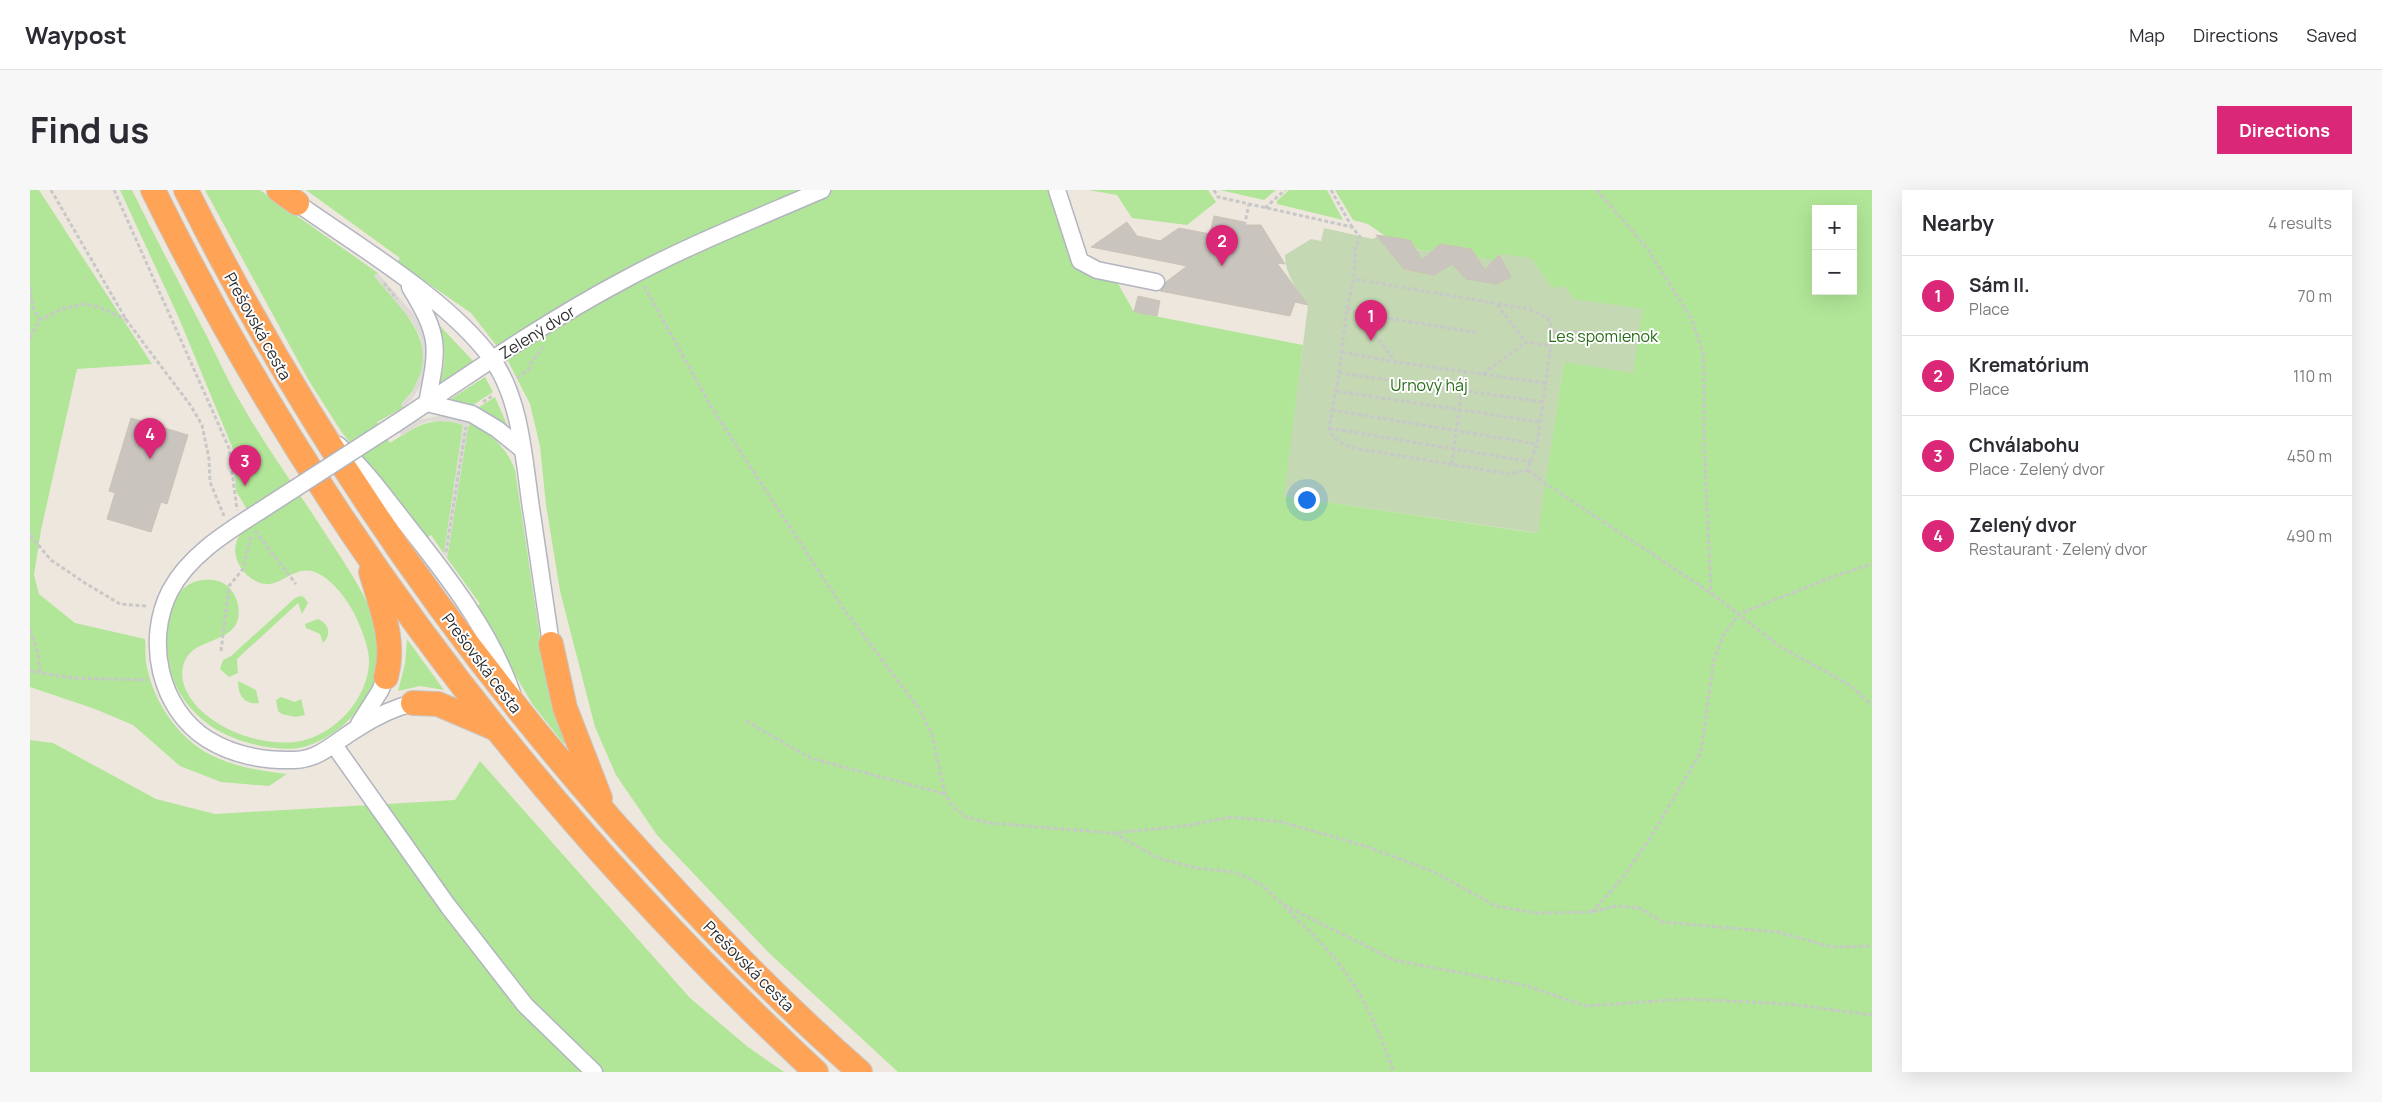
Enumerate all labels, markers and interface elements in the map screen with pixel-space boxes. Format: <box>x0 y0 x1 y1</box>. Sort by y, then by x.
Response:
text: Waypost <box>25 18 127 51</box>
text: Map <box>2129 23 2165 47</box>
text: Directions <box>2193 23 2278 47</box>
text: Saved <box>2306 23 2357 47</box>
text: Find us <box>30 106 149 154</box>
button: Directions <box>2217 106 2352 154</box>
map controls <box>1812 205 1857 295</box>
button: + <box>1812 205 1857 250</box>
text: Nearby <box>1922 209 1994 237</box>
text: 4 results <box>2268 212 2332 234</box>
pin: 2 <box>1206 225 1238 266</box>
button: − <box>1812 250 1857 295</box>
street label: Prešovská cesta <box>219 268 297 384</box>
text: Sám II. <box>1969 272 2030 298</box>
text: 1 <box>1934 285 1942 307</box>
text: 70 m <box>2297 285 2332 307</box>
text: Place <box>1969 298 2009 320</box>
street label: Zelený dvor <box>495 300 579 364</box>
pin: 1 <box>1355 300 1387 341</box>
park label: Les spomienok <box>1548 325 1659 347</box>
text: Krematórium <box>1969 352 2089 378</box>
text: 2 <box>1933 365 1943 387</box>
text: 110 m <box>2293 365 2332 387</box>
park label: Urnový háj <box>1390 374 1468 396</box>
text: Place <box>1969 378 2009 400</box>
pin: 4 <box>134 418 166 459</box>
text: Chválabohu <box>1969 432 2079 458</box>
pin: 3 <box>229 445 261 486</box>
text: 3 <box>1933 445 1943 467</box>
text: 450 m <box>2287 445 2332 467</box>
text: Place · Zelený dvor <box>1969 458 2105 480</box>
your location <box>1294 487 1320 513</box>
text: Zelený dvor <box>1969 512 2077 538</box>
text: 4 <box>1933 525 1943 547</box>
text: 490 m <box>2286 525 2332 547</box>
text: Restaurant · Zelený dvor <box>1969 538 2147 560</box>
street label: Prešovská cesta <box>437 608 527 718</box>
street label: Prešovská cesta <box>699 916 799 1016</box>

